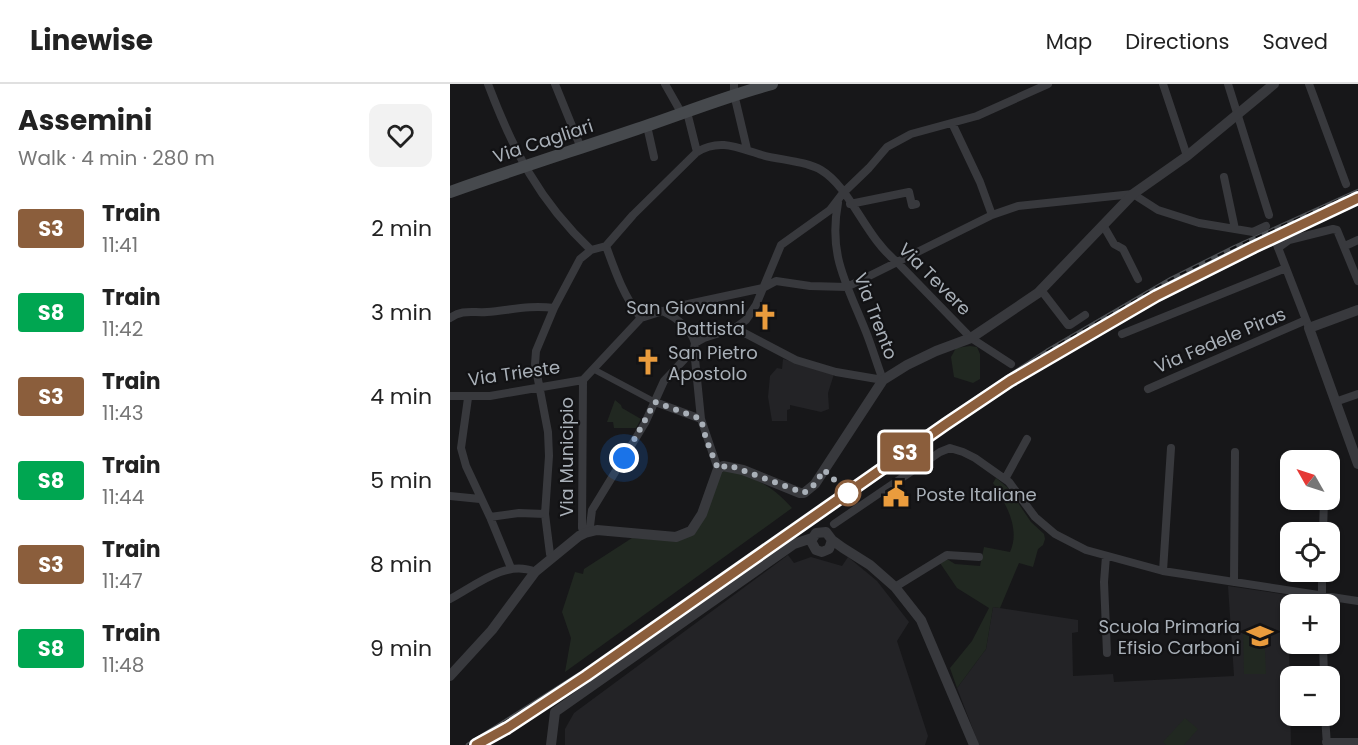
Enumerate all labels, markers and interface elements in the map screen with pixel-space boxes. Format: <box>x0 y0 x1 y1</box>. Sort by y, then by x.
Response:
text: Linewise <box>30 21 153 60</box>
text: Map <box>1046 27 1092 56</box>
text: Directions <box>1125 27 1229 56</box>
text: Saved <box>1262 27 1328 56</box>
text: Assemini <box>18 101 152 140</box>
button: heart <box>369 104 432 167</box>
street label: Via Cagliari <box>490 113 596 169</box>
text: Walk · 4 min · 280 m <box>18 144 215 172</box>
text: Train <box>102 198 161 229</box>
text: 2 min <box>371 213 432 244</box>
text: S3 <box>38 214 64 243</box>
text: 11:41 <box>102 231 138 259</box>
street label: Via Tevere <box>893 237 977 321</box>
street label: Via Trento <box>848 269 904 363</box>
text: Train <box>102 282 161 313</box>
place label: San Giovanni Battista <box>626 295 745 341</box>
text: 3 min <box>371 297 432 328</box>
text: S8 <box>38 298 64 327</box>
street label: Via Fedele Piras <box>1150 301 1290 379</box>
church icon: San Giovanni Battista <box>750 302 780 332</box>
text: 11:42 <box>102 315 143 343</box>
place label: San Pietro Apostolo <box>668 340 758 386</box>
church icon: San Pietro Apostolo <box>633 347 663 377</box>
street label: Via Trieste <box>466 354 562 392</box>
text: Train <box>102 366 161 397</box>
text: 4 min <box>370 381 432 412</box>
text: S3 <box>38 382 64 411</box>
street label: Via Municipio <box>554 397 579 517</box>
text: 11:43 <box>102 399 143 427</box>
line badge: S3 <box>878 432 932 472</box>
text: S3 <box>892 438 918 467</box>
your location <box>609 443 639 473</box>
text: Train <box>102 450 161 481</box>
north arrow <box>1280 450 1340 510</box>
map controls <box>1280 450 1340 726</box>
text: 5 min <box>370 465 432 496</box>
text: S8 <box>38 466 64 495</box>
public building icon: Poste Italiane <box>881 479 911 509</box>
unlabelled marker <box>835 480 861 506</box>
place label: Poste Italiane <box>916 482 1037 507</box>
text: 11:44 <box>102 483 144 511</box>
button: locate <box>1280 522 1340 582</box>
text: Train <box>102 534 161 565</box>
text: 8 min <box>370 549 432 580</box>
text: S3 <box>38 550 64 579</box>
text: 11:47 <box>102 567 143 595</box>
button: + <box>1280 594 1340 654</box>
place label: Scuola Primaria Efisio Carboni <box>1098 614 1240 660</box>
text: Train <box>102 618 161 649</box>
school or university icon: Scuola Primaria Efisio Carboni <box>1245 621 1275 651</box>
text: 9 min <box>370 633 432 664</box>
text: S8 <box>38 634 64 663</box>
text: 11:48 <box>102 651 144 679</box>
button: − <box>1280 666 1340 726</box>

